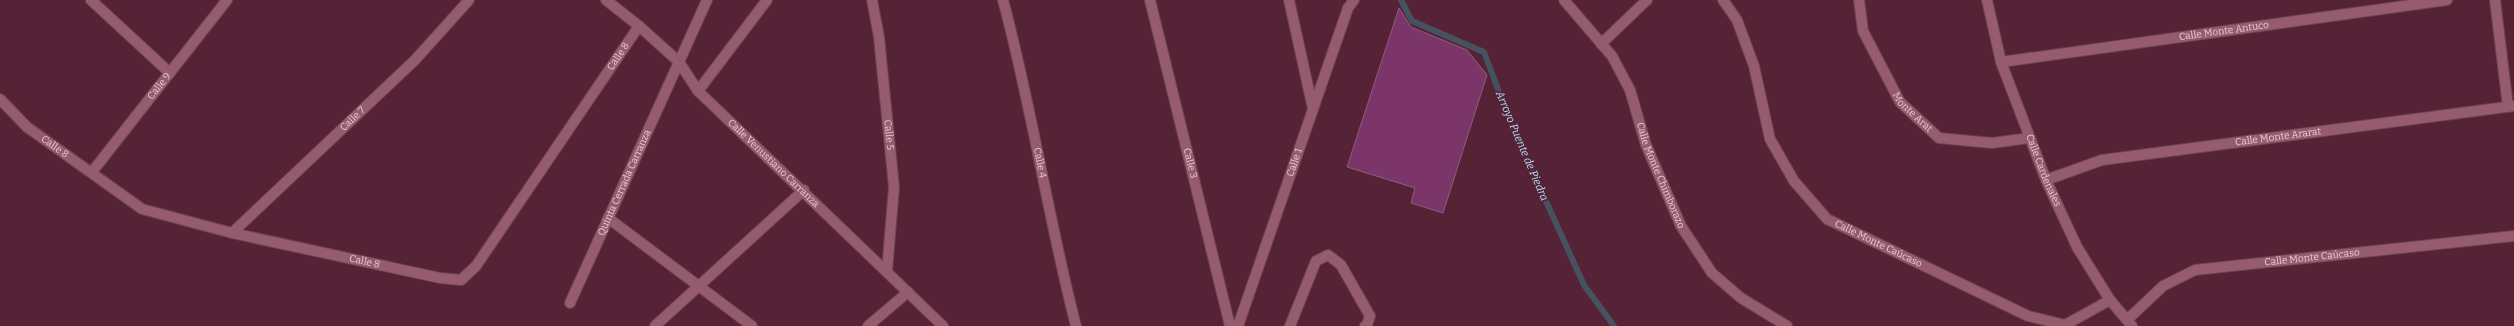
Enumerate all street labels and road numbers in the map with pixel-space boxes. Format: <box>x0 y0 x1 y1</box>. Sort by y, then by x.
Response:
street label: Calle Monte Antuco <box>2178 19 2270 43</box>
street label: Calle 8 <box>605 40 632 73</box>
street label: Calle 9 <box>145 70 174 102</box>
street label: Monte Arat <box>1890 90 1935 135</box>
street label: Calle 7 <box>338 104 368 134</box>
street label: Calle Venustiano Carranza <box>725 117 822 210</box>
street label: Calle 5 <box>881 119 896 151</box>
street label: Calle Monte Chimborazo <box>1634 121 1687 230</box>
street label: Calle Monte Ararat <box>2234 125 2322 148</box>
street label: Quinta Cerrada Carranza <box>595 127 654 238</box>
street label: Calle 8 <box>39 133 71 161</box>
street label: Calle Cardenales <box>2023 133 2064 209</box>
street label: Calle 4 <box>1031 147 1049 179</box>
street label: Calle 3 <box>1181 147 1200 180</box>
street label: Calle 1 <box>1284 147 1305 178</box>
street label: Calle Monte Caúcaso <box>1833 218 1924 270</box>
street label: Calle Monte Caúcaso <box>2264 246 2361 269</box>
street label: Calle 8 <box>348 253 381 271</box>

